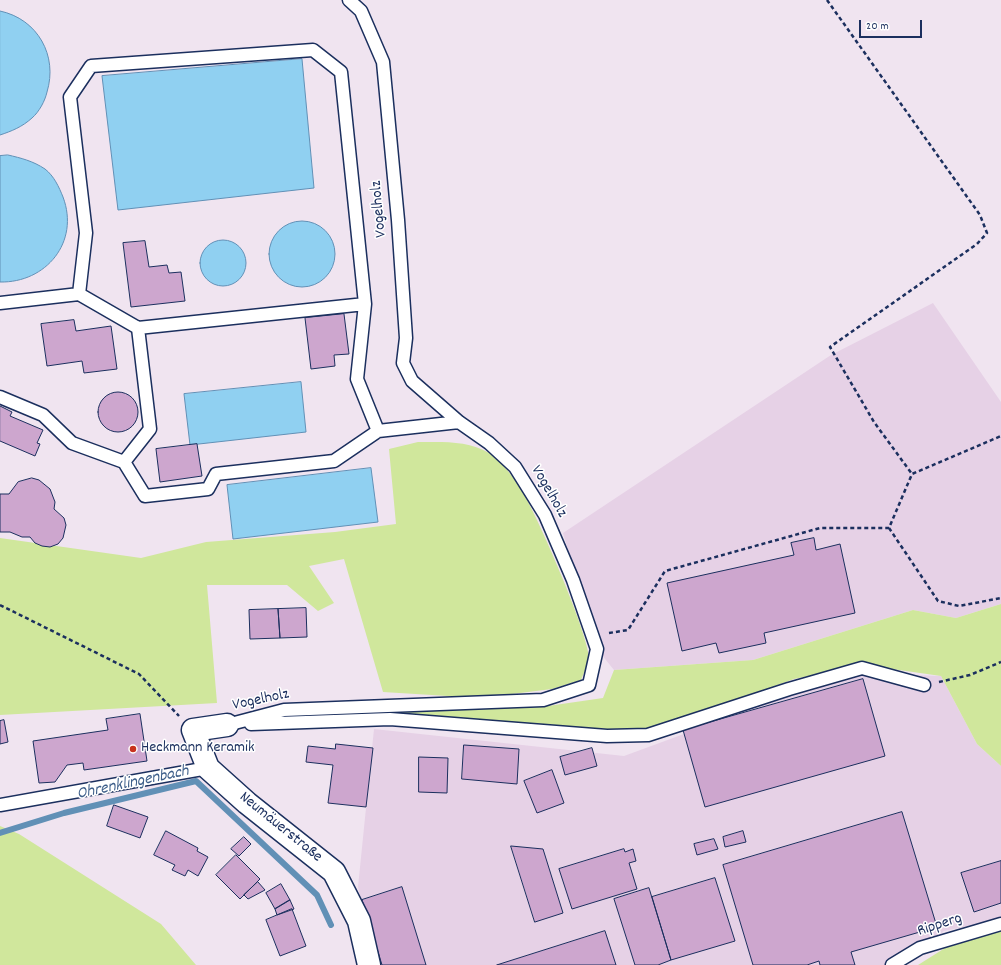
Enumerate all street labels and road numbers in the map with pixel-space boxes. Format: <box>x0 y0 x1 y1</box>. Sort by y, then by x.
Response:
street label: Vogelholz <box>368 180 392 238</box>
street label: Vogelholz <box>525 463 571 521</box>
street label: Vogelholz <box>231 686 291 716</box>
street label: Neumäuerstraße <box>235 789 325 867</box>
street label: Ripperg <box>915 910 965 942</box>

